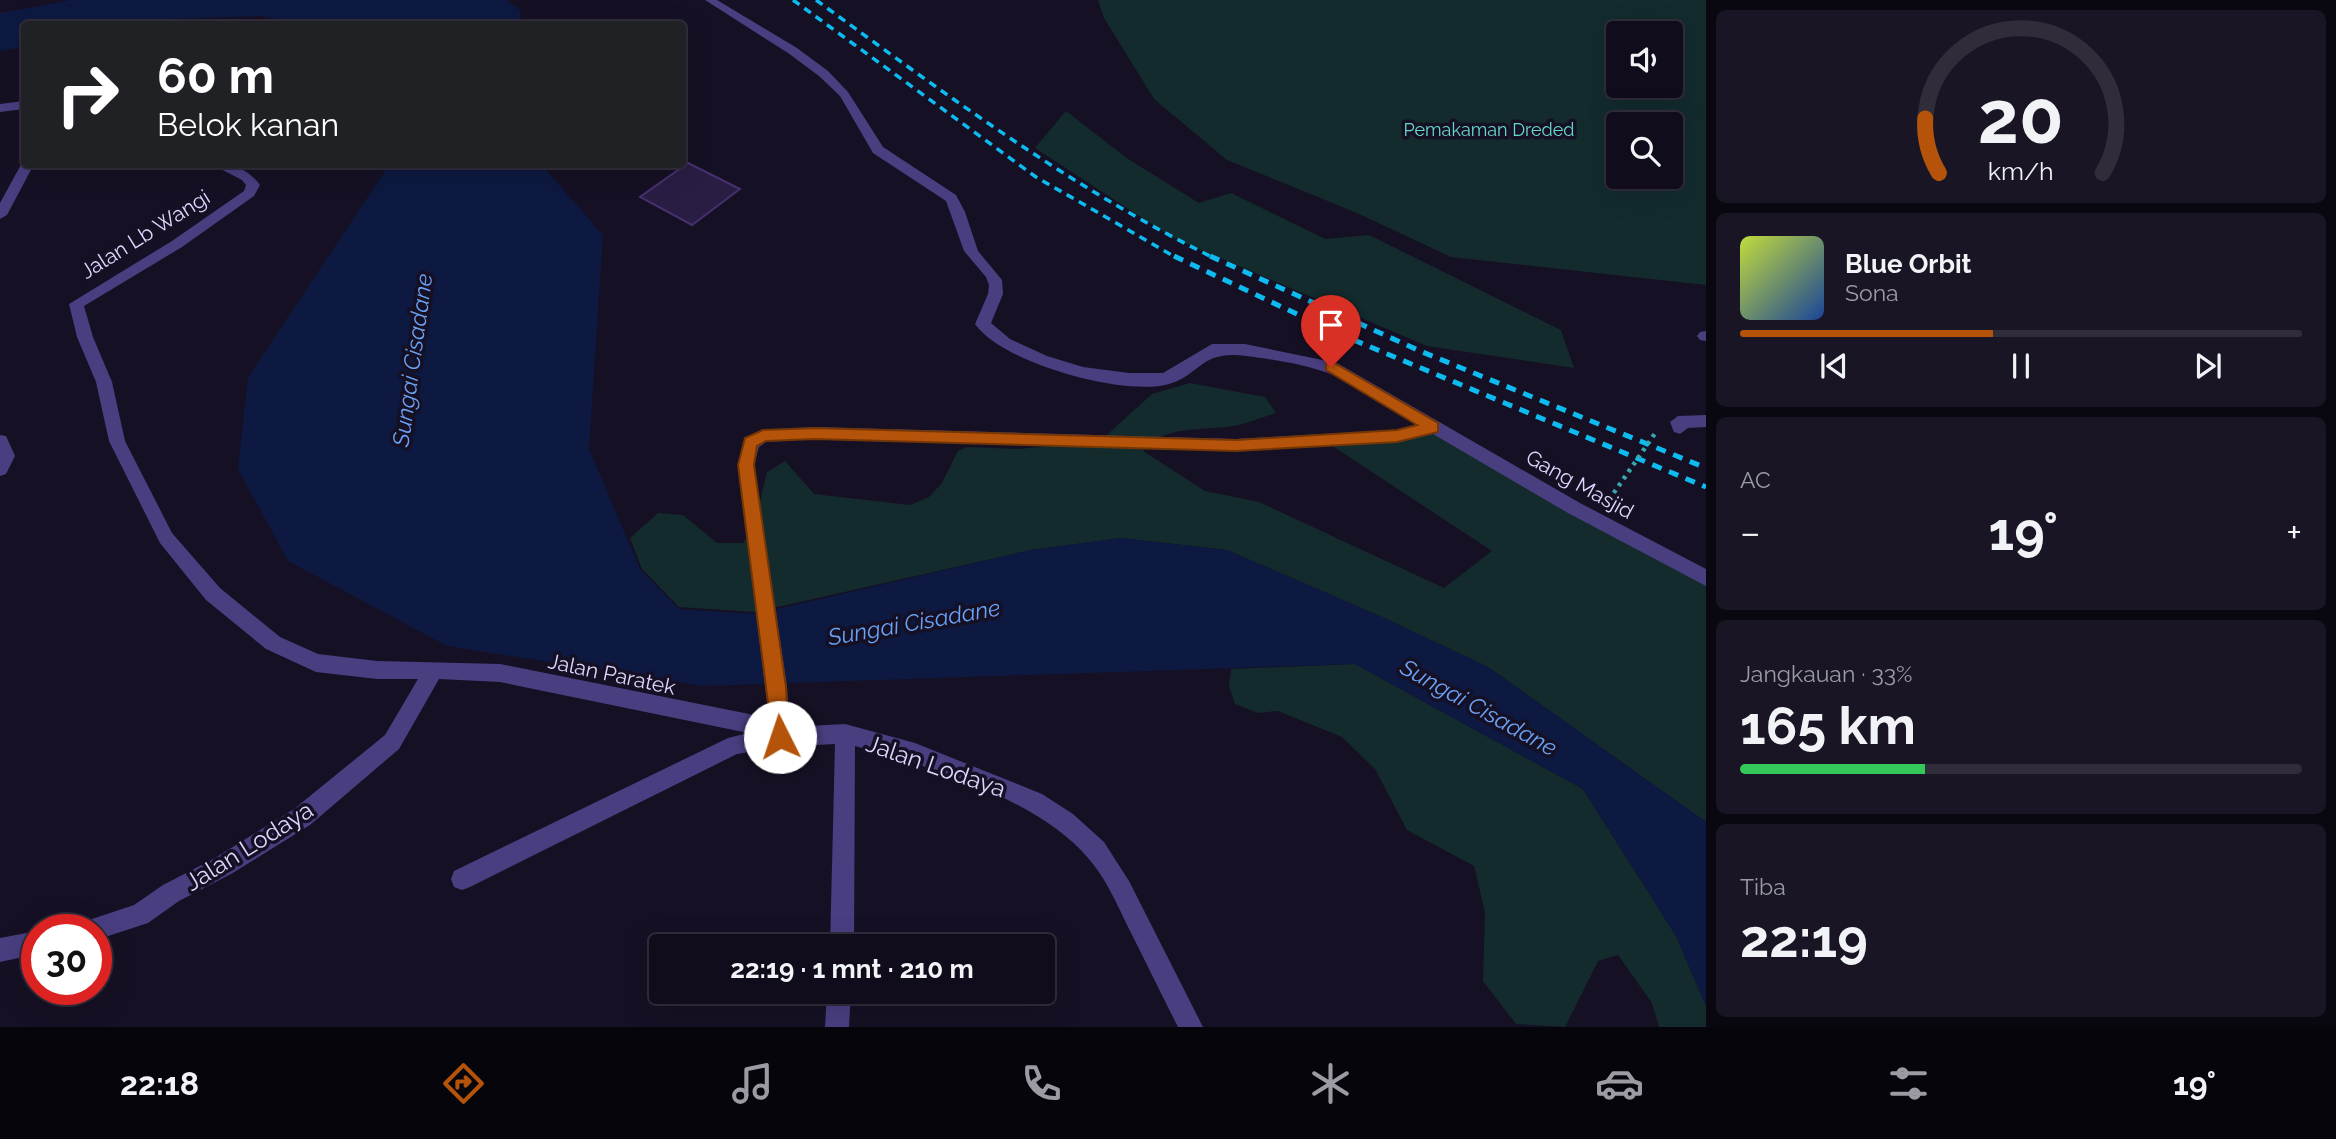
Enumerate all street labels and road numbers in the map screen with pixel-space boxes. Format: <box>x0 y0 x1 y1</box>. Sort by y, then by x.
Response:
street label: Jalan Lb Wangi <box>76 184 214 284</box>
street label: Gang Masjid <box>1522 444 1638 524</box>
street label: Jalan Paratek <box>546 648 678 700</box>
street label: Jalan Lodaya <box>862 729 1010 803</box>
street label: Jalan Lodaya <box>180 795 318 897</box>

